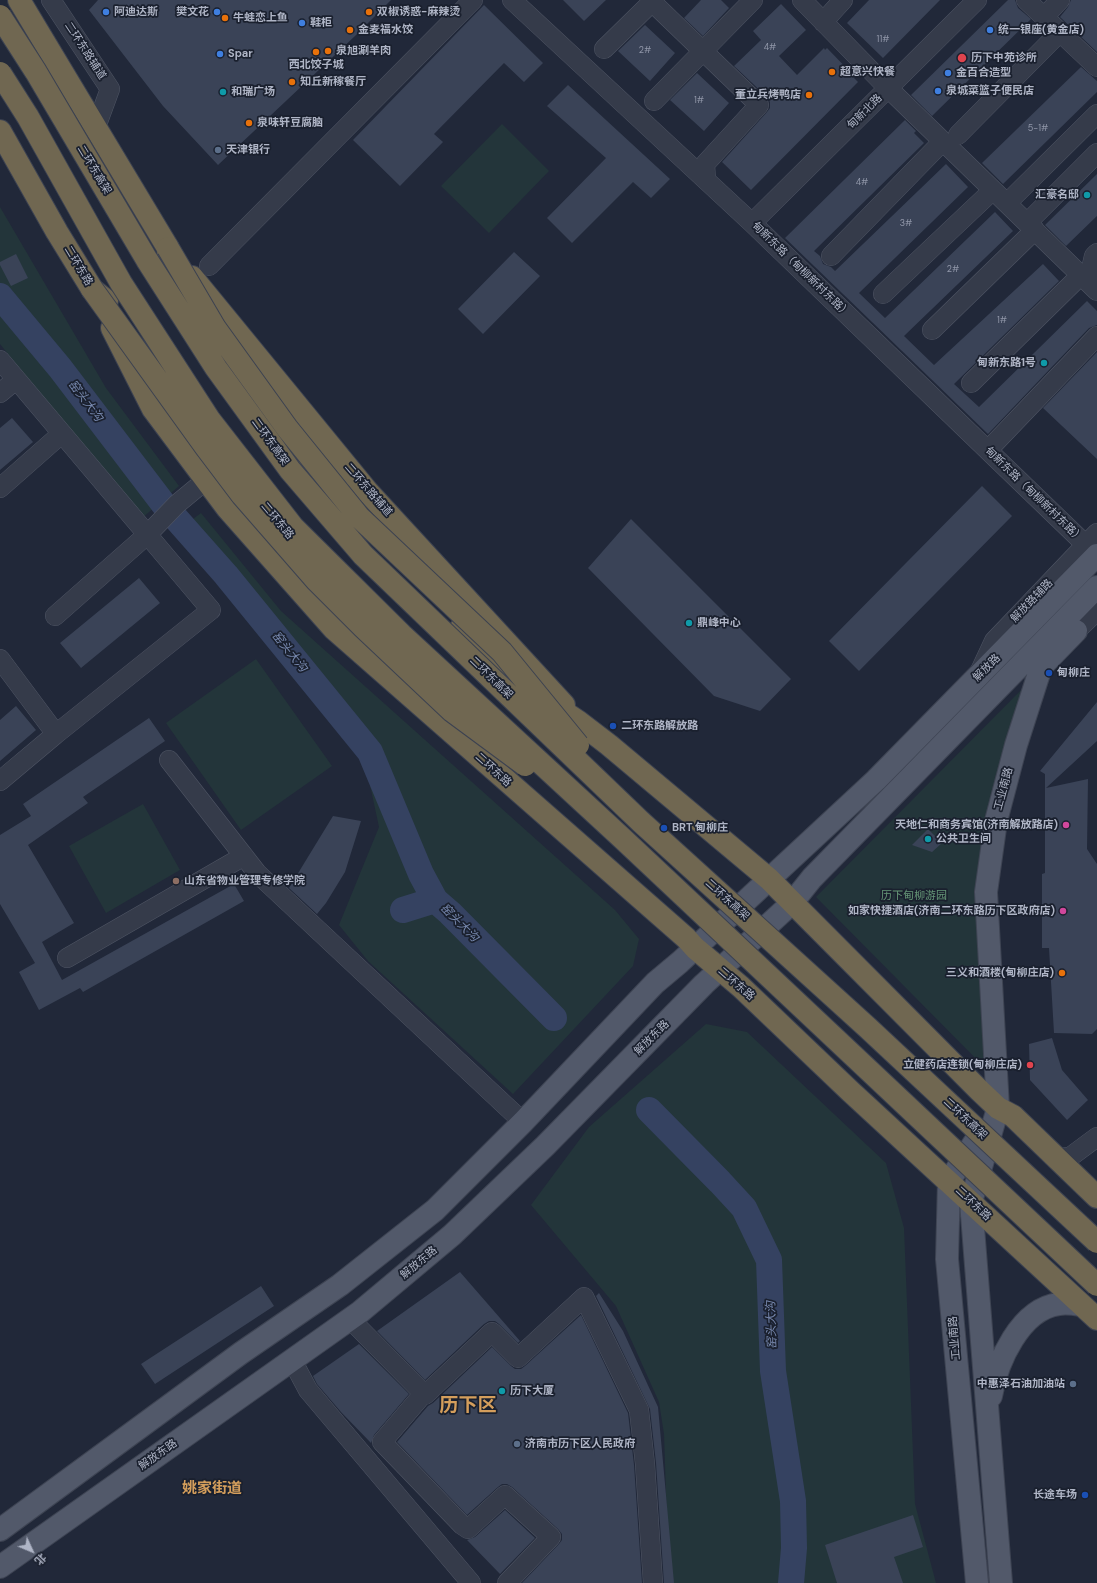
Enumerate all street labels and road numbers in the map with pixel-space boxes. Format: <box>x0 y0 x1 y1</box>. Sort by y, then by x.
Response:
street label: 二环东路辅道 <box>61 20 109 82</box>
street label: 甸新北路 <box>845 92 885 132</box>
street label: 二环东高架 <box>74 143 114 197</box>
street label: 甸新东路（甸柳新村东路） <box>749 219 853 321</box>
street label: 二环东路 <box>61 244 95 288</box>
street label: 二环东高架 <box>248 416 292 468</box>
street label: 甸新东路（甸柳新村东路） <box>982 444 1086 546</box>
street label: 二环东路辅道 <box>341 461 395 519</box>
street label: 二环东路 <box>258 500 296 542</box>
street label: 解放路辅路 <box>1008 577 1056 625</box>
street label: 解放路 <box>971 652 1003 684</box>
street label: 二环东高架 <box>467 654 515 702</box>
street label: 二环东路 <box>472 750 514 790</box>
street label: 工业南路 <box>992 766 1016 812</box>
street label: 二环东高架 <box>702 877 752 923</box>
street label: 二环东路 <box>715 965 757 1003</box>
street label: 解放东路 <box>632 1018 672 1058</box>
street label: 二环东高架 <box>940 1095 990 1143</box>
street label: 二环东路 <box>952 1184 994 1224</box>
street label: 解放东路 <box>398 1244 440 1282</box>
street label: 工业南路 <box>947 1316 963 1360</box>
street label: 解放东路 <box>136 1437 180 1473</box>

